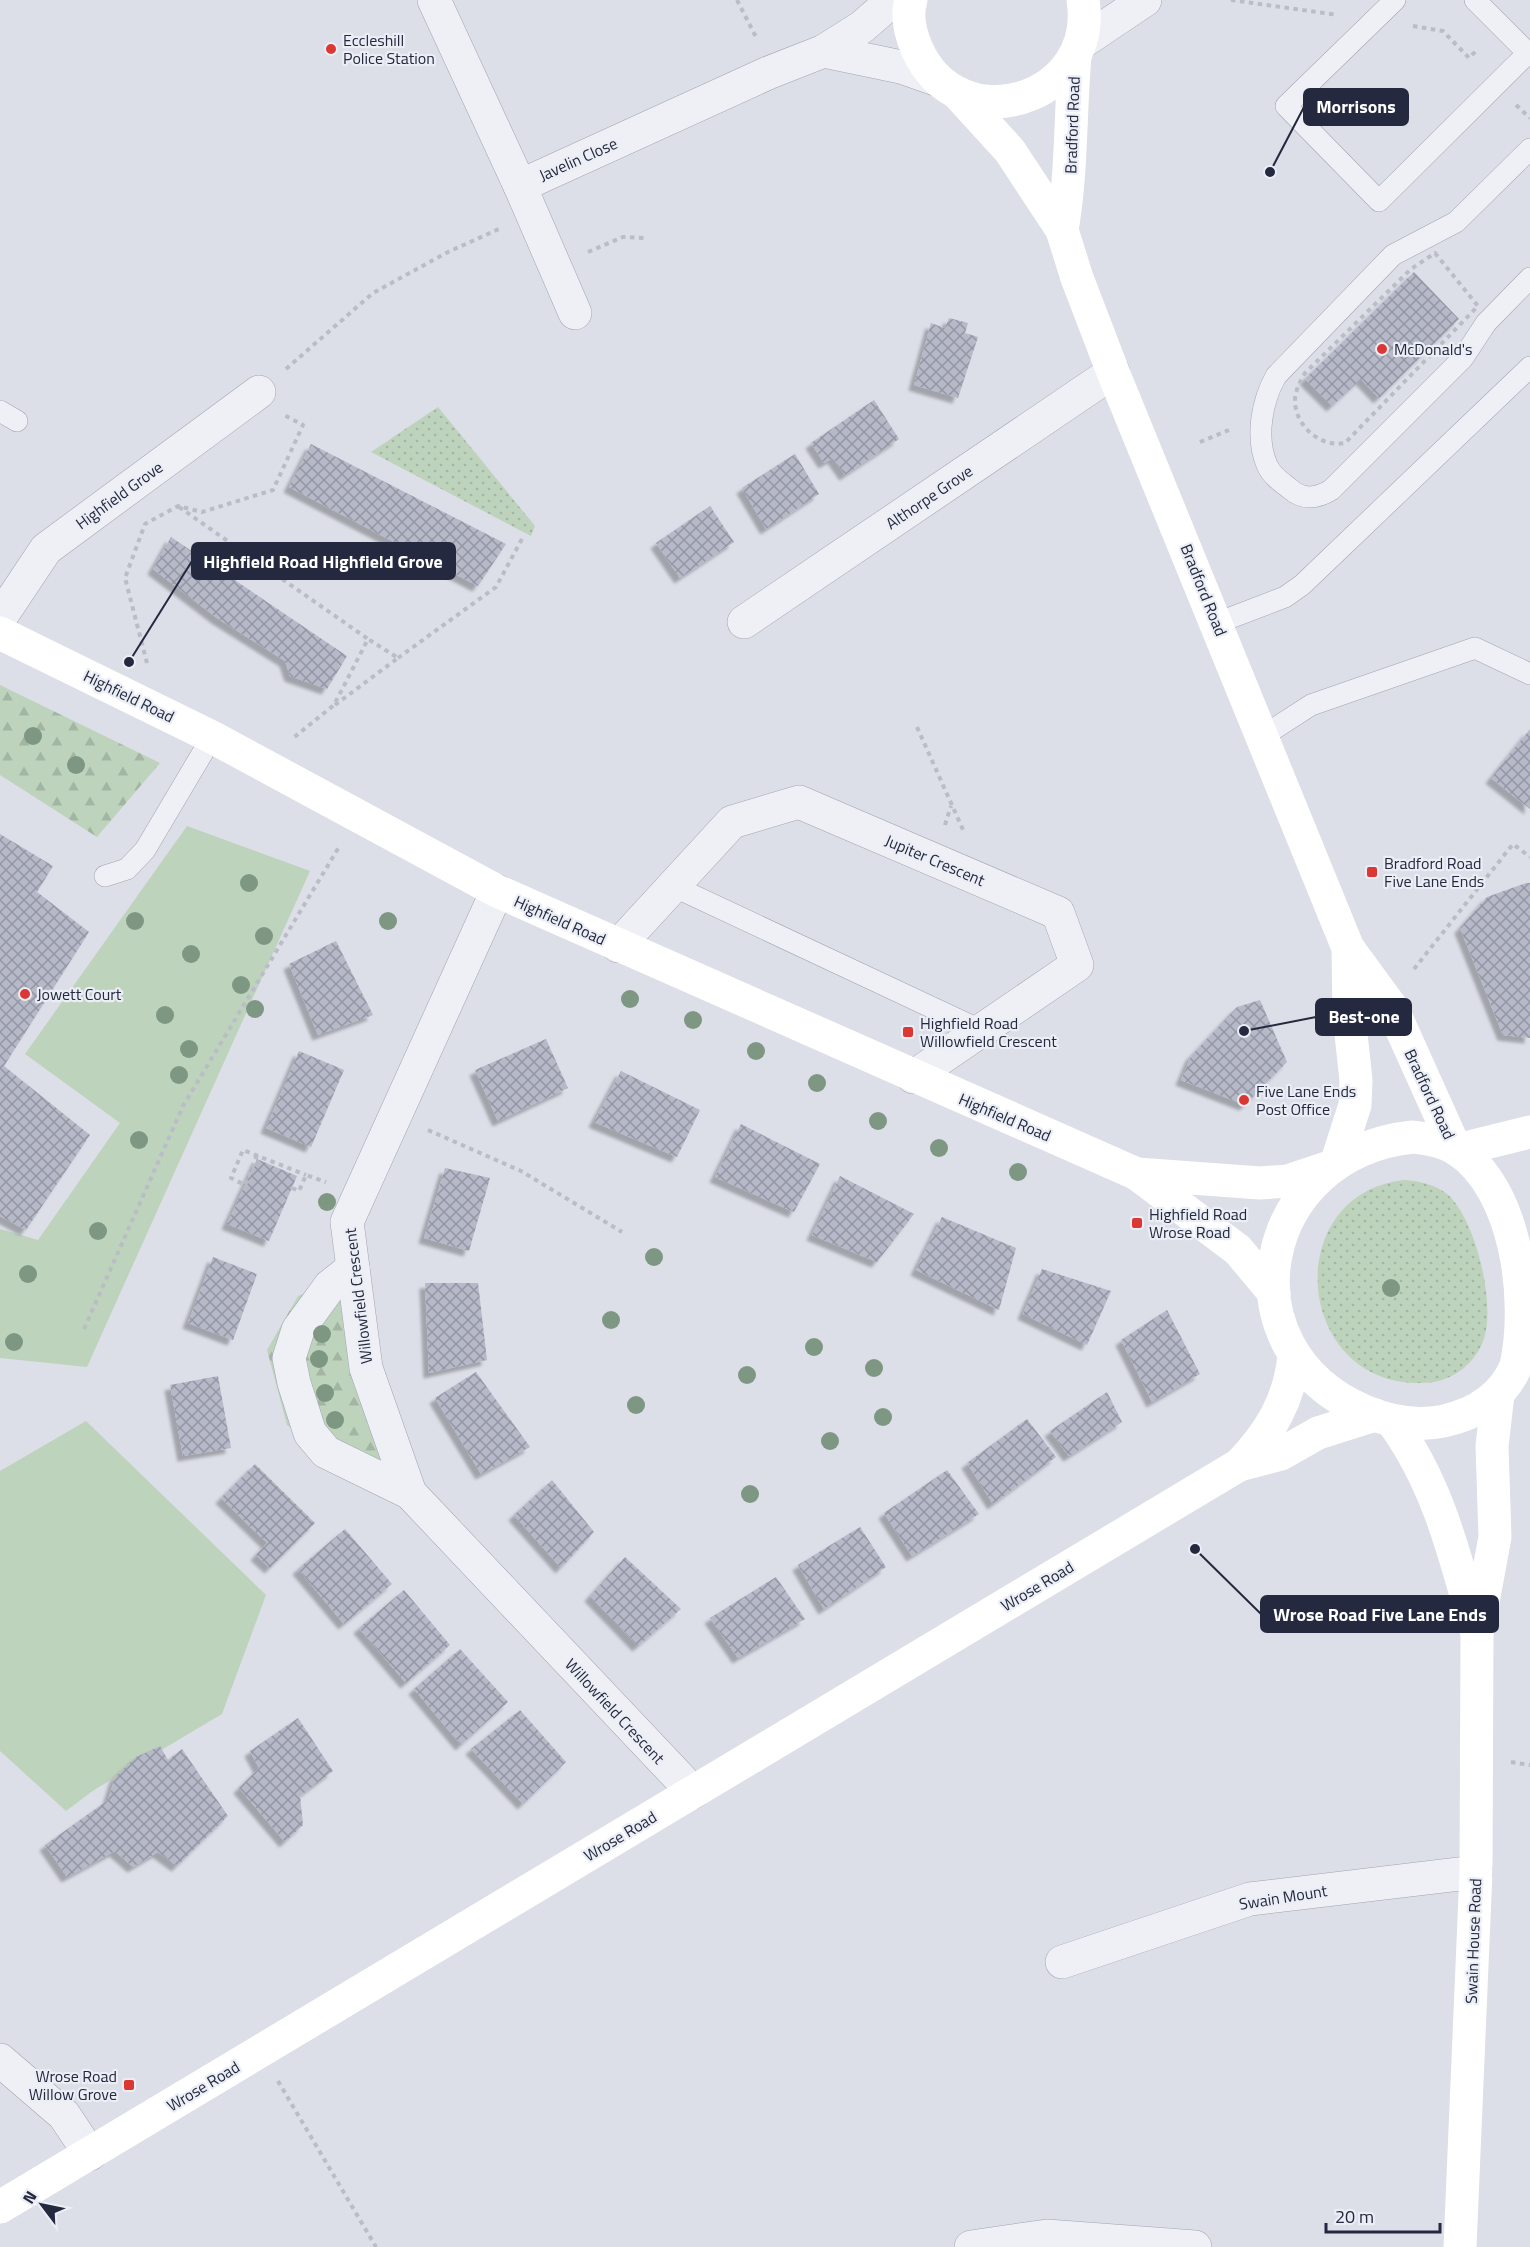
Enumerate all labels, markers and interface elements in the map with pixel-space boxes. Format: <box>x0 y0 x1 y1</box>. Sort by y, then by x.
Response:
place label: Eccleshill Police Station <box>343 28 435 70</box>
marker: Eccleshill Police Station <box>324 42 338 56</box>
street label: Bradford Road <box>1058 76 1086 174</box>
callout: Morrisons <box>1304 89 1408 125</box>
text: Morrisons <box>1316 93 1396 120</box>
street label: Javelin Close <box>535 131 621 187</box>
place label: McDonald's <box>1394 337 1473 361</box>
marker: McDonald's <box>1375 342 1389 356</box>
street label: Highfield Grove <box>70 455 168 535</box>
street label: Althorpe Grove <box>881 459 977 535</box>
street label: Bradford Road <box>1175 540 1233 640</box>
callout: Highfield Road Highfield Grove <box>192 543 455 579</box>
text: Highfield Road Highfield Grove <box>203 548 443 575</box>
street label: Highfield Road <box>80 664 178 728</box>
street label: Jupiter Crescent <box>881 828 989 892</box>
place label: Bradford Road Five Lane Ends <box>1384 851 1484 893</box>
marker: Bradford Road Five Lane Ends <box>1365 865 1379 879</box>
street label: Highfield Road <box>510 889 610 951</box>
place label: Jowett Court <box>37 982 122 1006</box>
marker: Jowett Court <box>18 987 32 1001</box>
callout: Best-one <box>1316 999 1411 1035</box>
text: Best-one <box>1328 1003 1400 1030</box>
place label: Highfield Road Willowfield Crescent <box>920 1011 1057 1053</box>
marker: Highfield Road Willowfield Crescent <box>901 1025 915 1039</box>
street label: Bradford Road <box>1399 1045 1461 1143</box>
place label: Five Lane Ends Post Office <box>1256 1079 1356 1121</box>
street label: Highfield Road <box>955 1087 1055 1147</box>
marker: Five Lane Ends Post Office <box>1237 1093 1251 1107</box>
place label: Highfield Road Wrose Road <box>1149 1202 1247 1244</box>
marker: Highfield Road Wrose Road <box>1130 1216 1144 1230</box>
street label: Willowfield Crescent <box>338 1226 378 1365</box>
street label: Wrose Road <box>996 1555 1078 1617</box>
callout: Wrose Road Five Lane Ends <box>1261 1596 1498 1632</box>
text: Wrose Road Five Lane Ends <box>1273 1601 1487 1628</box>
street label: Willowfield Crescent <box>560 1653 671 1770</box>
street label: Wrose Road <box>579 1805 661 1867</box>
street label: Swain Mount <box>1237 1878 1329 1916</box>
street label: Swain House Road <box>1459 1878 1487 2004</box>
street label: Wrose Road <box>162 2055 244 2117</box>
place label: Wrose Road Willow Grove <box>29 2064 117 2106</box>
marker: Wrose Road Willow Grove <box>122 2078 136 2092</box>
north arrow <box>12 2175 72 2235</box>
text: N <box>16 2186 42 2208</box>
scale bar <box>1326 2196 1440 2234</box>
text: 20 m <box>1335 2203 1374 2230</box>

